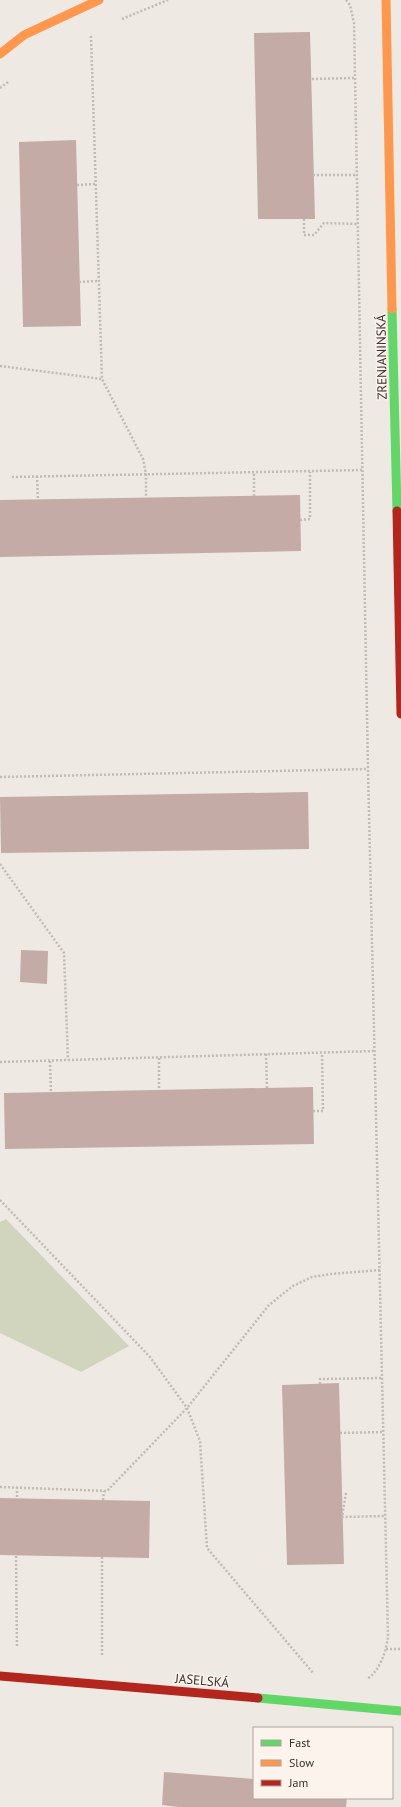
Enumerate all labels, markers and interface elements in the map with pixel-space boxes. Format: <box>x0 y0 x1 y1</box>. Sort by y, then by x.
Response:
street label: ZRENJANINSKÁ <box>372 314 391 400</box>
street label: JASELSKÁ <box>173 1670 230 1691</box>
legend <box>253 1727 393 1799</box>
text: Fast <box>289 1735 310 1750</box>
text: Slow <box>289 1755 314 1770</box>
text: Jam <box>288 1775 308 1790</box>

